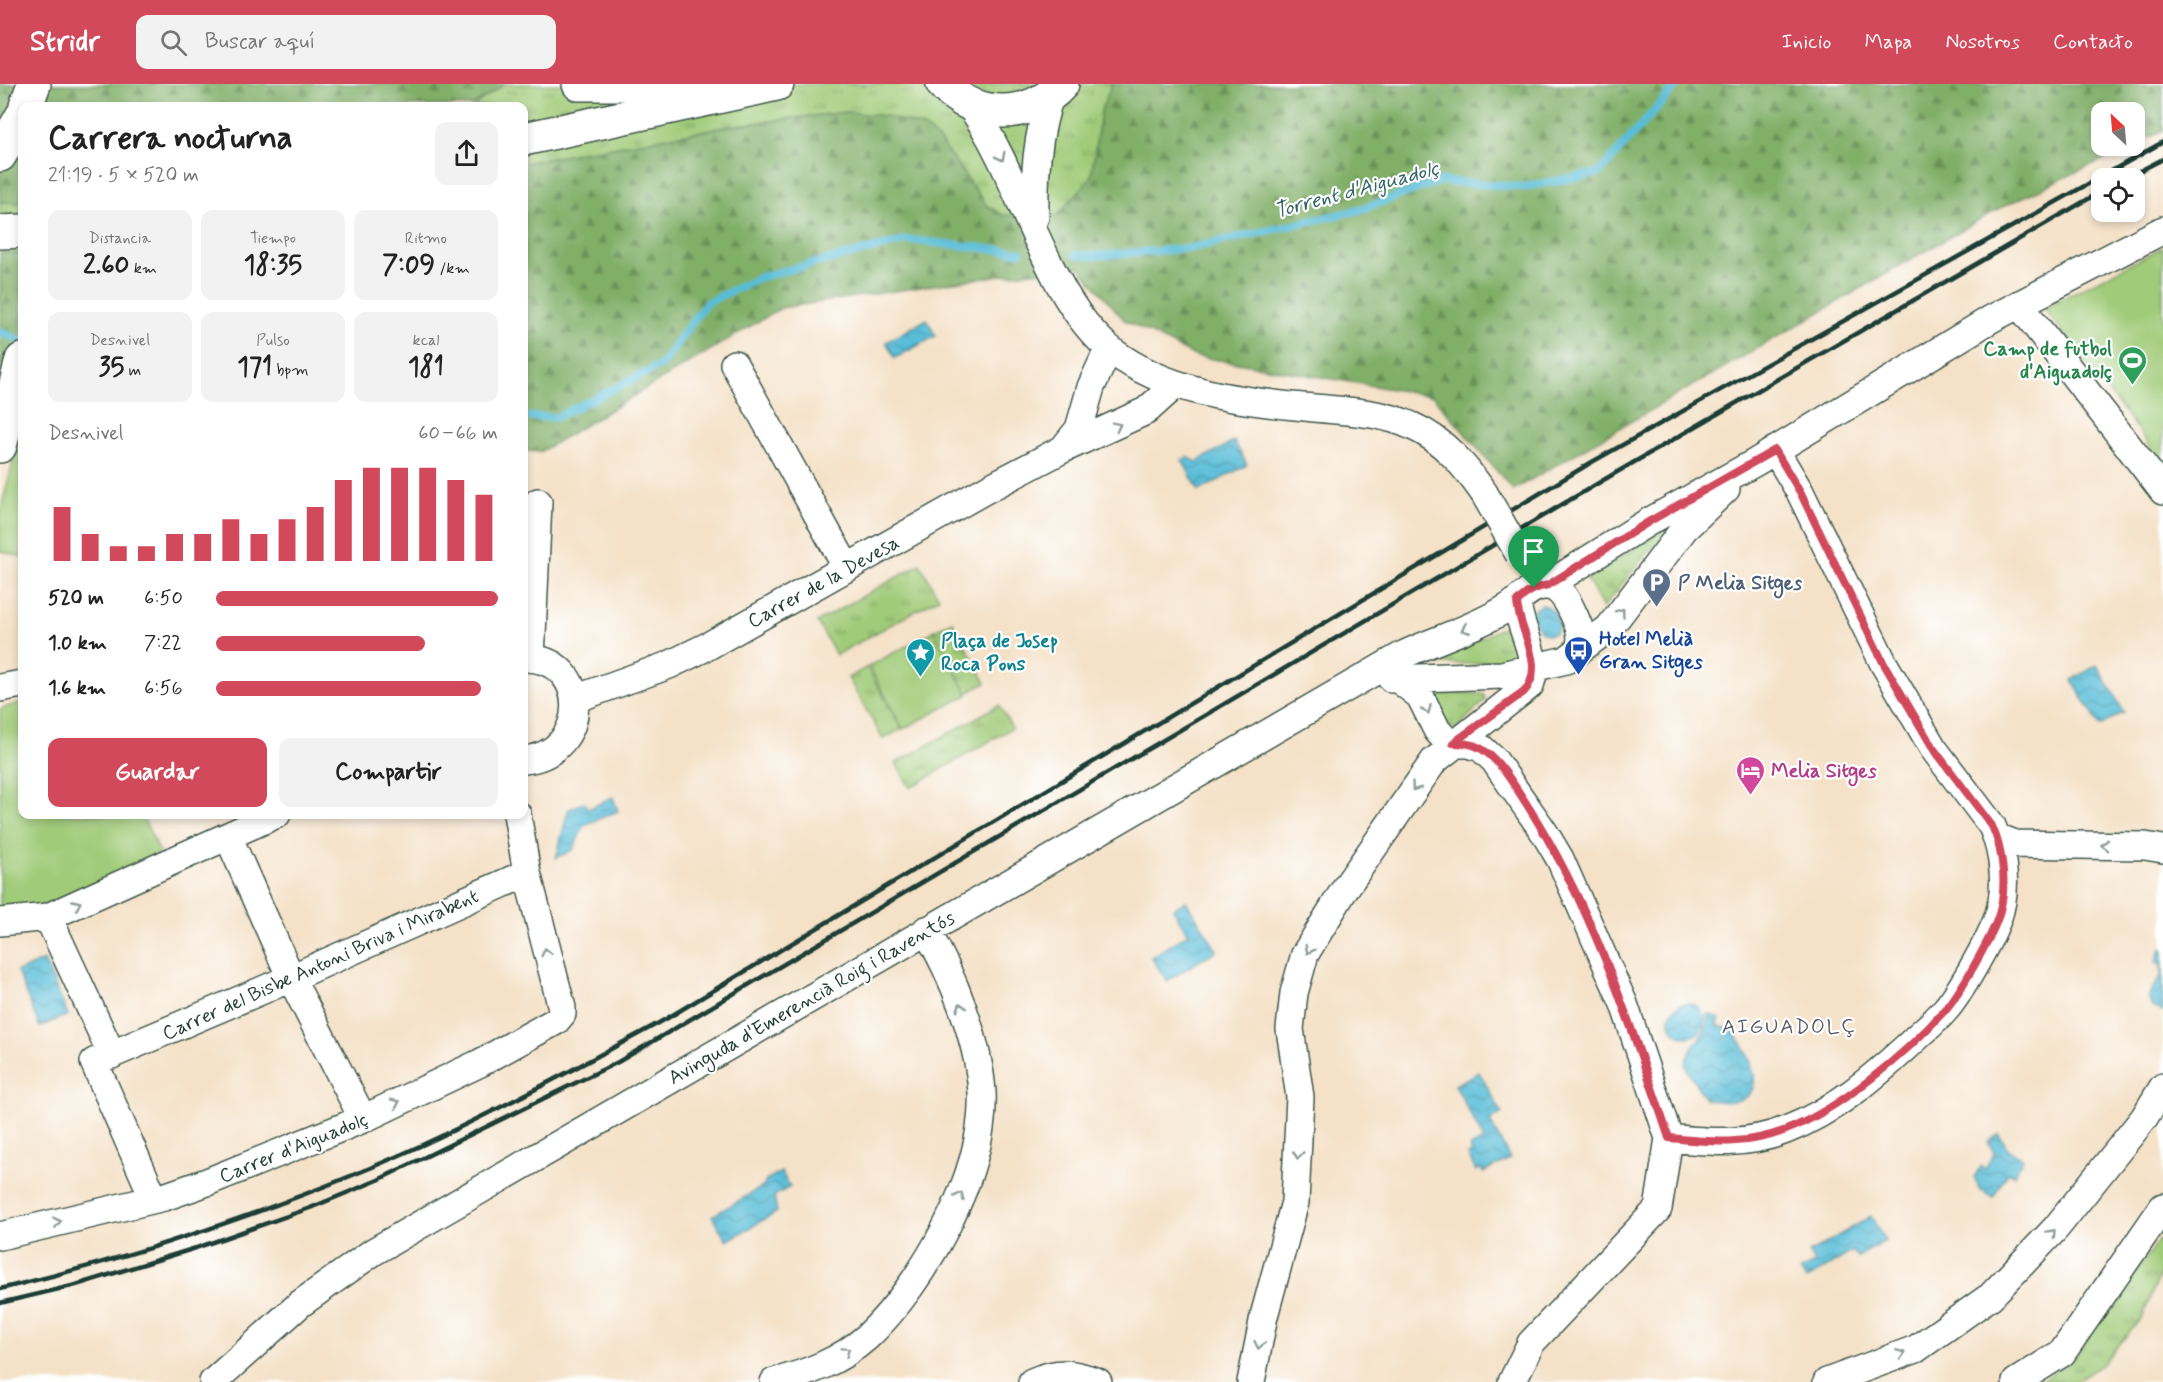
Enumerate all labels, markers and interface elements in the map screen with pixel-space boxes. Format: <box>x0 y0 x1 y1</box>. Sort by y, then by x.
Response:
search box <box>136 15 556 69</box>
text: Stridr <box>30 24 100 61</box>
icon: search <box>157 26 190 59</box>
text: Buscar aquí <box>205 28 315 56</box>
text: Inicio <box>1782 28 1832 56</box>
text: Mapa <box>1865 28 1912 56</box>
text: Nosotros <box>1945 28 2020 56</box>
text: Contacto <box>2053 28 2133 56</box>
north arrow <box>2091 102 2145 156</box>
map controls <box>2091 102 2145 222</box>
text: Carrera nocturna <box>48 117 293 161</box>
button: share <box>435 122 498 185</box>
one-way arrow <box>994 150 1006 161</box>
water label: Torrent d'Aiguadolç <box>1271 154 1443 225</box>
text: 21:19 · 5 × 520 m <box>48 162 199 189</box>
button: locate <box>2091 168 2145 222</box>
text: Distancia <box>89 228 151 249</box>
text: Tiempo <box>250 228 296 249</box>
text: Ritmo <box>405 228 447 249</box>
text: 2.60 <box>83 249 129 283</box>
text: 18:35 <box>244 249 302 283</box>
text: 7:09 <box>382 249 435 283</box>
text: km <box>129 258 157 279</box>
text: /km <box>435 258 470 279</box>
text: Desnivel <box>90 330 150 351</box>
text: Pulso <box>256 330 290 351</box>
text: kcal <box>413 330 439 351</box>
place label: Camp de futbol d'Aiguadolç <box>1983 336 2112 386</box>
sports icon: Camp de futbol d'Aiguadolç <box>2117 344 2149 386</box>
text: 35 <box>99 351 124 385</box>
text: 171 <box>237 351 272 385</box>
text: 181 <box>408 351 444 385</box>
text: m <box>124 360 141 381</box>
text: bpm <box>272 360 309 381</box>
text: Desnivel <box>48 420 123 447</box>
text: 60–66 m <box>418 420 498 447</box>
one-way arrow <box>1111 421 1122 433</box>
pin <box>1508 526 1559 588</box>
street label: Carrer de la Devesa <box>743 529 904 635</box>
icon: arrive <box>1517 535 1550 568</box>
parking icon: P Melia Sitges <box>1641 566 1673 608</box>
place label: P Melia Sitges <box>1678 570 1802 599</box>
text: 520 m <box>48 585 104 612</box>
text: 6:50 <box>144 585 183 612</box>
one-way arrow <box>1613 608 1624 619</box>
one-way arrow <box>1461 622 1472 634</box>
place label: Hotel Melià Gran Sitges <box>1599 626 1703 678</box>
place label: Plaça de Josep Roca Pons <box>941 628 1058 678</box>
text: 1.0 km <box>48 630 107 657</box>
text: 7:22 <box>144 630 182 657</box>
bus stop icon: Hotel Melià Gran Sitges <box>1562 634 1594 676</box>
place icon: Plaça de Josep Roca Pons <box>904 636 936 678</box>
text: 1.6 km <box>48 675 106 702</box>
text: 6:56 <box>144 675 183 702</box>
one-way arrow <box>1420 704 1432 715</box>
button: Guardar <box>48 738 267 807</box>
button: Compartir <box>279 738 498 807</box>
hotel icon: Melia Sitges <box>1734 754 1766 796</box>
place label: Melia Sitges <box>1771 758 1877 787</box>
one-way arrow <box>1411 781 1422 792</box>
one-way arrow <box>2100 839 2109 851</box>
street label: Carrer del Bisbe Antoni Briva i Mirabent <box>158 883 483 1048</box>
one-way arrow <box>70 899 81 911</box>
street label: Avinguda d'Emerencià Roig i Raventós <box>663 905 961 1093</box>
one-way arrow <box>1304 944 1316 955</box>
one-way arrow <box>540 947 553 957</box>
one-way arrow <box>955 1002 968 1013</box>
district label: AIGUADOLÇ <box>1722 1013 1856 1041</box>
one-way arrow <box>390 1099 401 1110</box>
street label: Carrer d'Aiguadolç <box>215 1106 372 1190</box>
one-way arrow <box>1292 1151 1305 1160</box>
one-way arrow <box>952 1192 964 1203</box>
one-way arrow <box>52 1217 62 1230</box>
one-way arrow <box>2044 1229 2055 1240</box>
one-way arrow <box>1253 1340 1266 1350</box>
one-way arrow <box>840 1347 851 1358</box>
one-way arrow <box>1895 1349 1906 1361</box>

